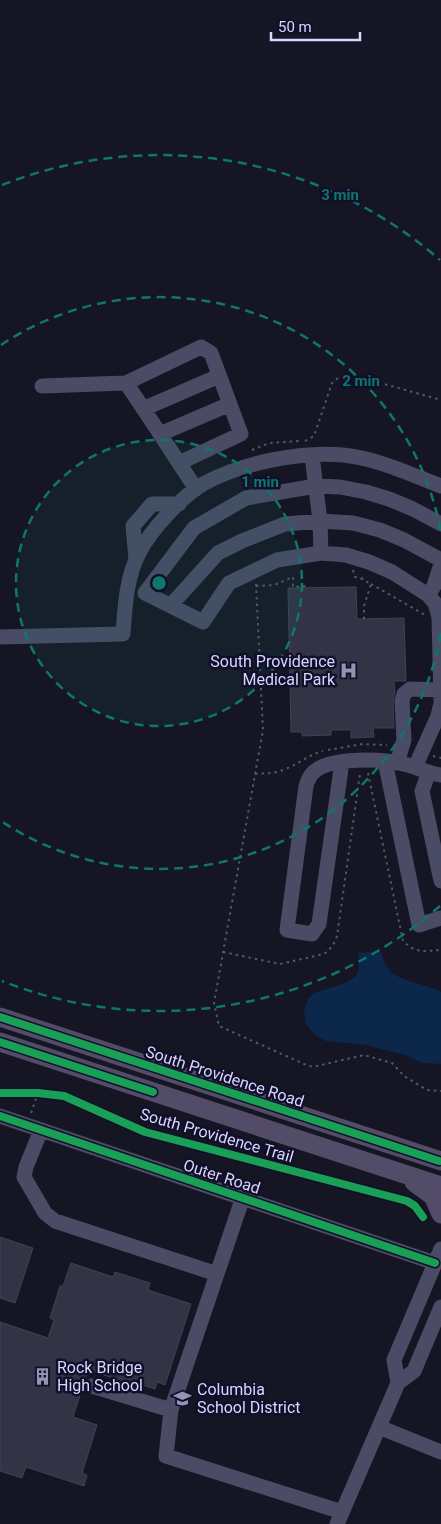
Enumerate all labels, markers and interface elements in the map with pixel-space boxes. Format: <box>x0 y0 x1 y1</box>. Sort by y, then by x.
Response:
scale bar <box>271 10 360 42</box>
text: 50 m <box>278 18 312 36</box>
text: 3 min <box>321 186 359 204</box>
text: 2 min <box>342 372 380 390</box>
text: 1 min <box>241 473 279 491</box>
centre of rings <box>150 574 168 592</box>
place label: South Providence Medical Park <box>210 652 336 689</box>
hospital icon: South Providence Medical Park <box>339 660 359 680</box>
street label: South Providence Road <box>143 1042 306 1111</box>
street label: South Providence Trail <box>138 1104 296 1167</box>
street label: Outer Road <box>181 1155 263 1198</box>
place label: Rock Bridge High School <box>57 1358 143 1395</box>
building icon: Rock Bridge High School <box>33 1366 53 1386</box>
place label: Columbia School District <box>197 1380 301 1417</box>
school or university icon: Columbia School District <box>173 1388 193 1408</box>

